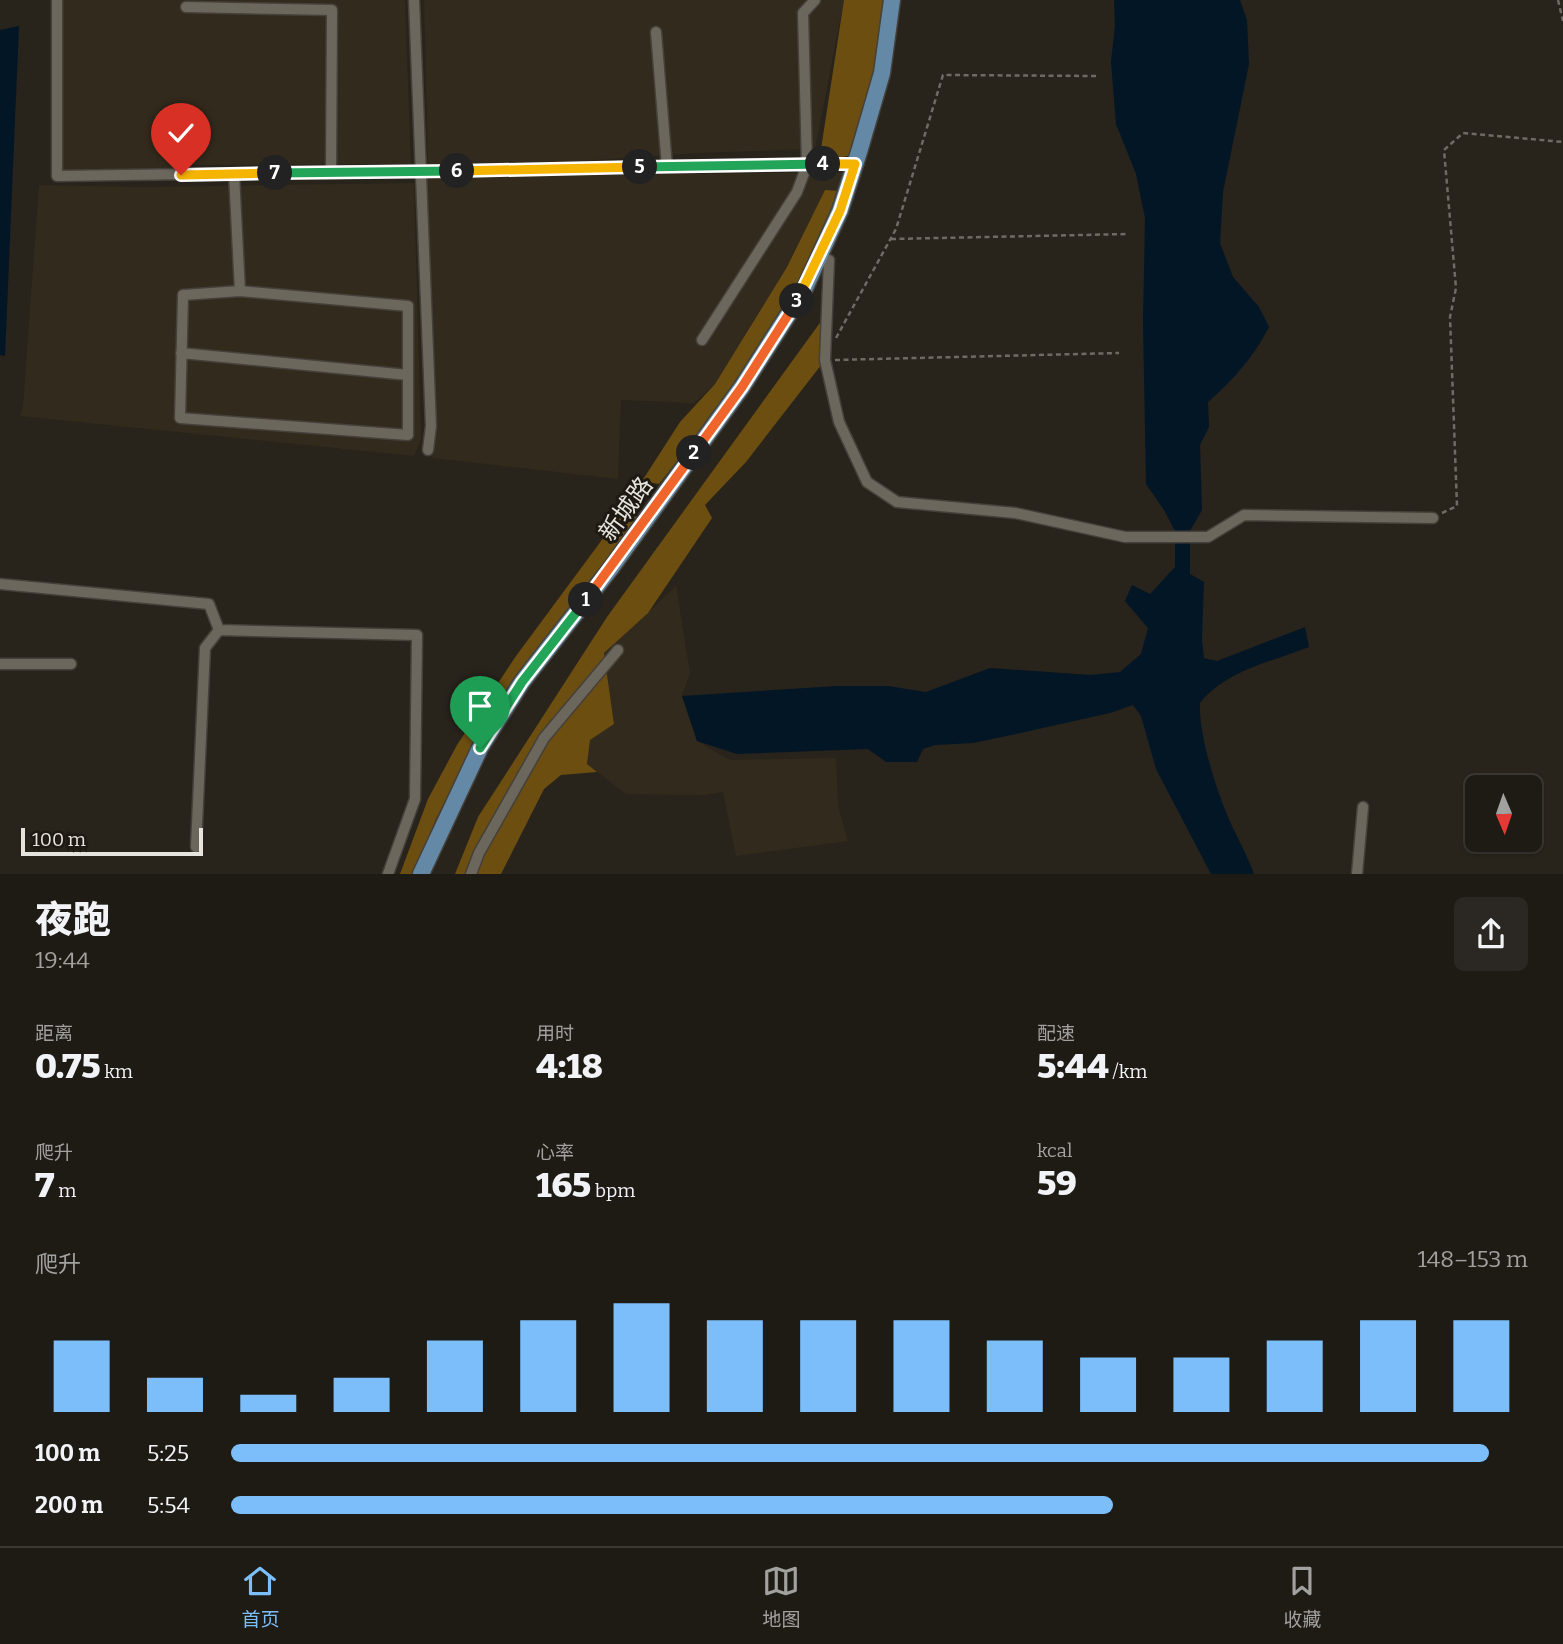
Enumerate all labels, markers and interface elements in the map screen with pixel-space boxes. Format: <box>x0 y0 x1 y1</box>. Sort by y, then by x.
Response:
pin <box>151 103 211 175</box>
icon: check <box>162 114 200 152</box>
pin: 4 <box>806 146 840 182</box>
pin: 5 <box>622 150 658 184</box>
text: 4 <box>817 152 828 175</box>
pin: 6 <box>440 154 475 188</box>
text: 5 <box>634 155 645 178</box>
pin: 7 <box>258 156 292 190</box>
text: 6 <box>451 159 462 182</box>
text: 7 <box>269 161 280 184</box>
pin: 3 <box>780 284 814 318</box>
text: 3 <box>791 289 802 312</box>
pin: 2 <box>676 435 712 470</box>
text: 2 <box>688 441 699 464</box>
street label: 新城路 <box>594 472 658 546</box>
pin: 1 <box>568 582 604 618</box>
text: 1 <box>581 588 590 611</box>
pin <box>450 676 510 748</box>
icon: arrive <box>461 687 499 725</box>
north arrow <box>1465 775 1542 852</box>
map controls <box>1465 775 1542 852</box>
scale bar <box>21 825 203 857</box>
text: 100 m <box>32 828 86 851</box>
text: 夜跑 <box>35 897 111 943</box>
button: share <box>1454 897 1528 971</box>
text: 19:44 <box>35 946 90 974</box>
text: 距离 <box>35 1022 73 1045</box>
text: 用时 <box>536 1022 574 1045</box>
text: 配速 <box>1037 1022 1075 1045</box>
text: 0.75 <box>35 1045 101 1087</box>
text: 4:18 <box>536 1045 603 1087</box>
text: 5:44 <box>1037 1045 1109 1087</box>
text: km <box>101 1060 133 1083</box>
text: /km <box>1109 1060 1147 1083</box>
text: kcal <box>1037 1139 1072 1162</box>
text: 爬升 <box>35 1141 73 1164</box>
text: 心率 <box>536 1141 574 1164</box>
text: 59 <box>1037 1162 1077 1204</box>
text: 7 <box>35 1164 54 1206</box>
text: 165 <box>536 1164 591 1206</box>
text: m <box>54 1179 76 1202</box>
text: bpm <box>591 1179 635 1202</box>
text: 148–153 m <box>1417 1245 1528 1273</box>
text: 爬升 <box>35 1250 81 1278</box>
text: 100 m <box>35 1439 100 1467</box>
text: 5:25 <box>147 1439 189 1467</box>
text: 200 m <box>35 1491 103 1519</box>
text: 5:54 <box>147 1491 190 1519</box>
tab: 首页 <box>241 1562 280 1631</box>
tab: 地图 <box>762 1562 801 1631</box>
tab: 收藏 <box>1283 1562 1322 1631</box>

